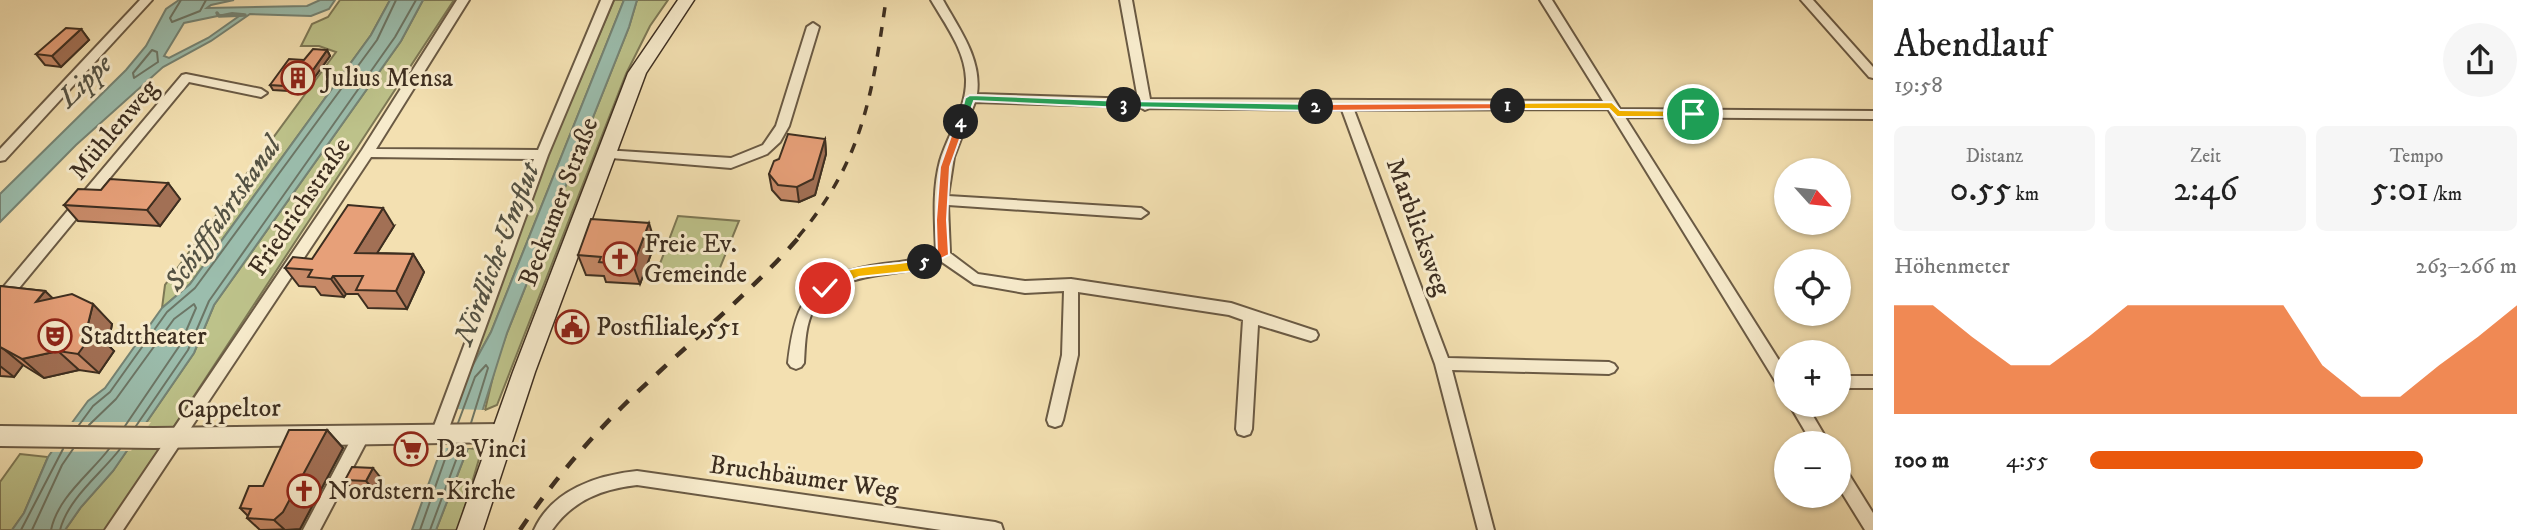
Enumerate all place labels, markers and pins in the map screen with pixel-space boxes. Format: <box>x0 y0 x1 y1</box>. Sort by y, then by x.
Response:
building icon: Julius Mensa <box>279 59 317 97</box>
place label: Julius Mensa <box>320 62 453 95</box>
pin <box>1663 84 1723 144</box>
pin: 3 <box>1106 88 1142 122</box>
pin: 1 <box>1490 88 1526 124</box>
pin: 2 <box>1298 90 1334 124</box>
pin: 4 <box>944 104 978 140</box>
place label: Freie Ev. Gemeinde <box>644 228 747 291</box>
church icon: Freie Ev. Gemeinde <box>601 240 639 278</box>
pin: 5 <box>908 244 942 280</box>
pin <box>795 258 855 318</box>
public building icon: Postfiliale 551 <box>553 308 591 346</box>
place label: Postfiliale 551 <box>596 311 740 344</box>
theatre icon: Stadttheater <box>36 317 74 355</box>
place label: Stadttheater <box>80 320 207 353</box>
supermarket icon: Da Vinci <box>392 430 430 468</box>
place label: Da Vinci <box>436 433 526 466</box>
church icon: Nordstern-Kirche <box>285 472 323 510</box>
place label: Nordstern-Kirche <box>328 475 516 508</box>

